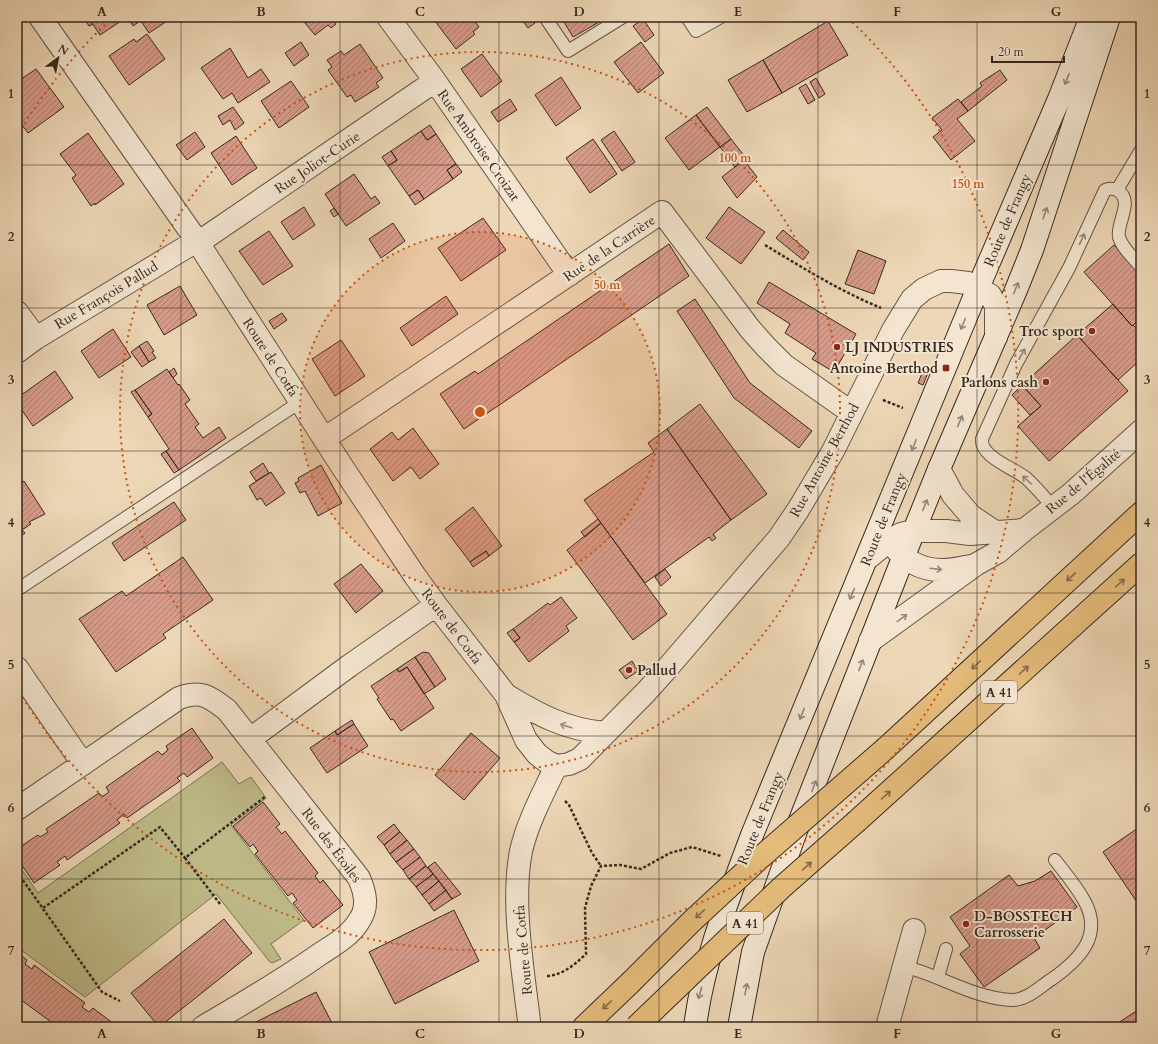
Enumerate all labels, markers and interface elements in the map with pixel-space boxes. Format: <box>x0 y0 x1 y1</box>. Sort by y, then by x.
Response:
text: A <box>97 3 107 21</box>
text: B <box>256 3 266 21</box>
text: C <box>415 3 425 21</box>
text: D <box>573 3 585 21</box>
text: E <box>734 3 742 21</box>
text: F <box>893 3 901 21</box>
text: G <box>1051 3 1062 21</box>
north arrow <box>38 38 78 78</box>
scale bar <box>992 38 1064 64</box>
text: N <box>55 41 71 59</box>
text: 20 m <box>998 44 1025 60</box>
one-way arrow <box>1062 73 1070 85</box>
text: 1 <box>8 85 14 103</box>
text: 1 <box>1144 85 1150 103</box>
street label: Rue Ambroise Croizat <box>433 86 525 205</box>
street label: Rue Joliot-Curie <box>271 127 364 198</box>
text: 100 m <box>719 150 752 166</box>
street label: Route de Frangy <box>979 170 1036 270</box>
text: 150 m <box>952 176 985 192</box>
one-way arrow <box>1041 207 1049 219</box>
street label: Rue de la Carrière <box>560 211 659 286</box>
text: 2 <box>8 228 15 246</box>
text: 2 <box>1144 228 1151 246</box>
one-way arrow <box>1079 233 1086 245</box>
street label: Rue François Pallud <box>51 257 162 334</box>
text: 50 m <box>594 277 621 293</box>
one-way arrow <box>1013 283 1021 295</box>
street label: Route de Cotfa <box>238 314 303 400</box>
one-way arrow <box>959 318 967 330</box>
place label: Troc sport <box>1019 322 1084 341</box>
marker: Troc sport <box>1087 326 1097 336</box>
place label: LJ INDUSTRIES <box>845 338 954 357</box>
marker: LJ INDUSTRIES <box>832 342 842 352</box>
one-way arrow <box>1018 348 1026 360</box>
place label: Antoine Berthod <box>830 359 938 378</box>
marker: Antoine Berthod <box>941 363 951 373</box>
text: 3 <box>8 371 15 389</box>
text: 3 <box>1144 371 1151 389</box>
place label: Parlons cash <box>961 373 1038 392</box>
marker: Parlons cash <box>1041 377 1051 387</box>
street label: Rue Antoine Berthod <box>785 399 864 521</box>
centre of rings <box>473 405 487 419</box>
one-way arrow <box>957 415 964 427</box>
one-way arrow <box>910 438 917 450</box>
street label: Rue de l'Égalité <box>1042 444 1125 518</box>
street label: Route de Frangy <box>856 469 911 569</box>
one-way arrow <box>1022 475 1032 484</box>
one-way arrow <box>921 500 929 512</box>
text: 4 <box>8 514 15 532</box>
text: 4 <box>1144 514 1151 532</box>
one-way arrow <box>929 566 942 573</box>
one-way arrow <box>1066 573 1076 582</box>
one-way arrow <box>1115 578 1125 587</box>
street label: Route de Cotfa <box>417 585 486 668</box>
one-way arrow <box>848 587 856 599</box>
one-way arrow <box>896 614 907 622</box>
text: 5 <box>8 656 14 674</box>
text: 5 <box>1144 656 1150 674</box>
one-way arrow <box>858 659 865 671</box>
place label: Pallud <box>637 661 677 680</box>
one-way arrow <box>971 661 981 670</box>
marker: Pallud <box>624 665 634 675</box>
one-way arrow <box>1019 665 1029 675</box>
road number: A 41 <box>981 681 1017 703</box>
one-way arrow <box>798 707 805 719</box>
one-way arrow <box>560 721 572 729</box>
street label: Route de Frangy <box>733 768 788 868</box>
one-way arrow <box>810 780 818 792</box>
one-way arrow <box>881 790 891 800</box>
text: 6 <box>8 799 15 817</box>
text: 6 <box>1144 799 1151 817</box>
street label: Rue des Étoiles <box>297 804 366 887</box>
one-way arrow <box>802 861 812 870</box>
street label: Route de Cotfa <box>510 904 537 996</box>
place label: D-BOSSTECH Carrosserie <box>974 907 1073 942</box>
one-way arrow <box>695 909 705 919</box>
road number: A 41 <box>727 912 763 934</box>
marker: D-BOSSTECH Carrosserie <box>961 919 971 929</box>
text: 7 <box>8 942 15 960</box>
text: 7 <box>1144 942 1151 960</box>
one-way arrow <box>743 983 751 996</box>
one-way arrow <box>696 987 703 1000</box>
one-way arrow <box>602 1000 612 1010</box>
text: A <box>97 1025 107 1043</box>
text: B <box>256 1025 266 1043</box>
text: C <box>415 1025 425 1043</box>
text: D <box>573 1025 585 1043</box>
text: E <box>734 1025 742 1043</box>
text: F <box>893 1025 901 1043</box>
text: G <box>1051 1025 1062 1043</box>

